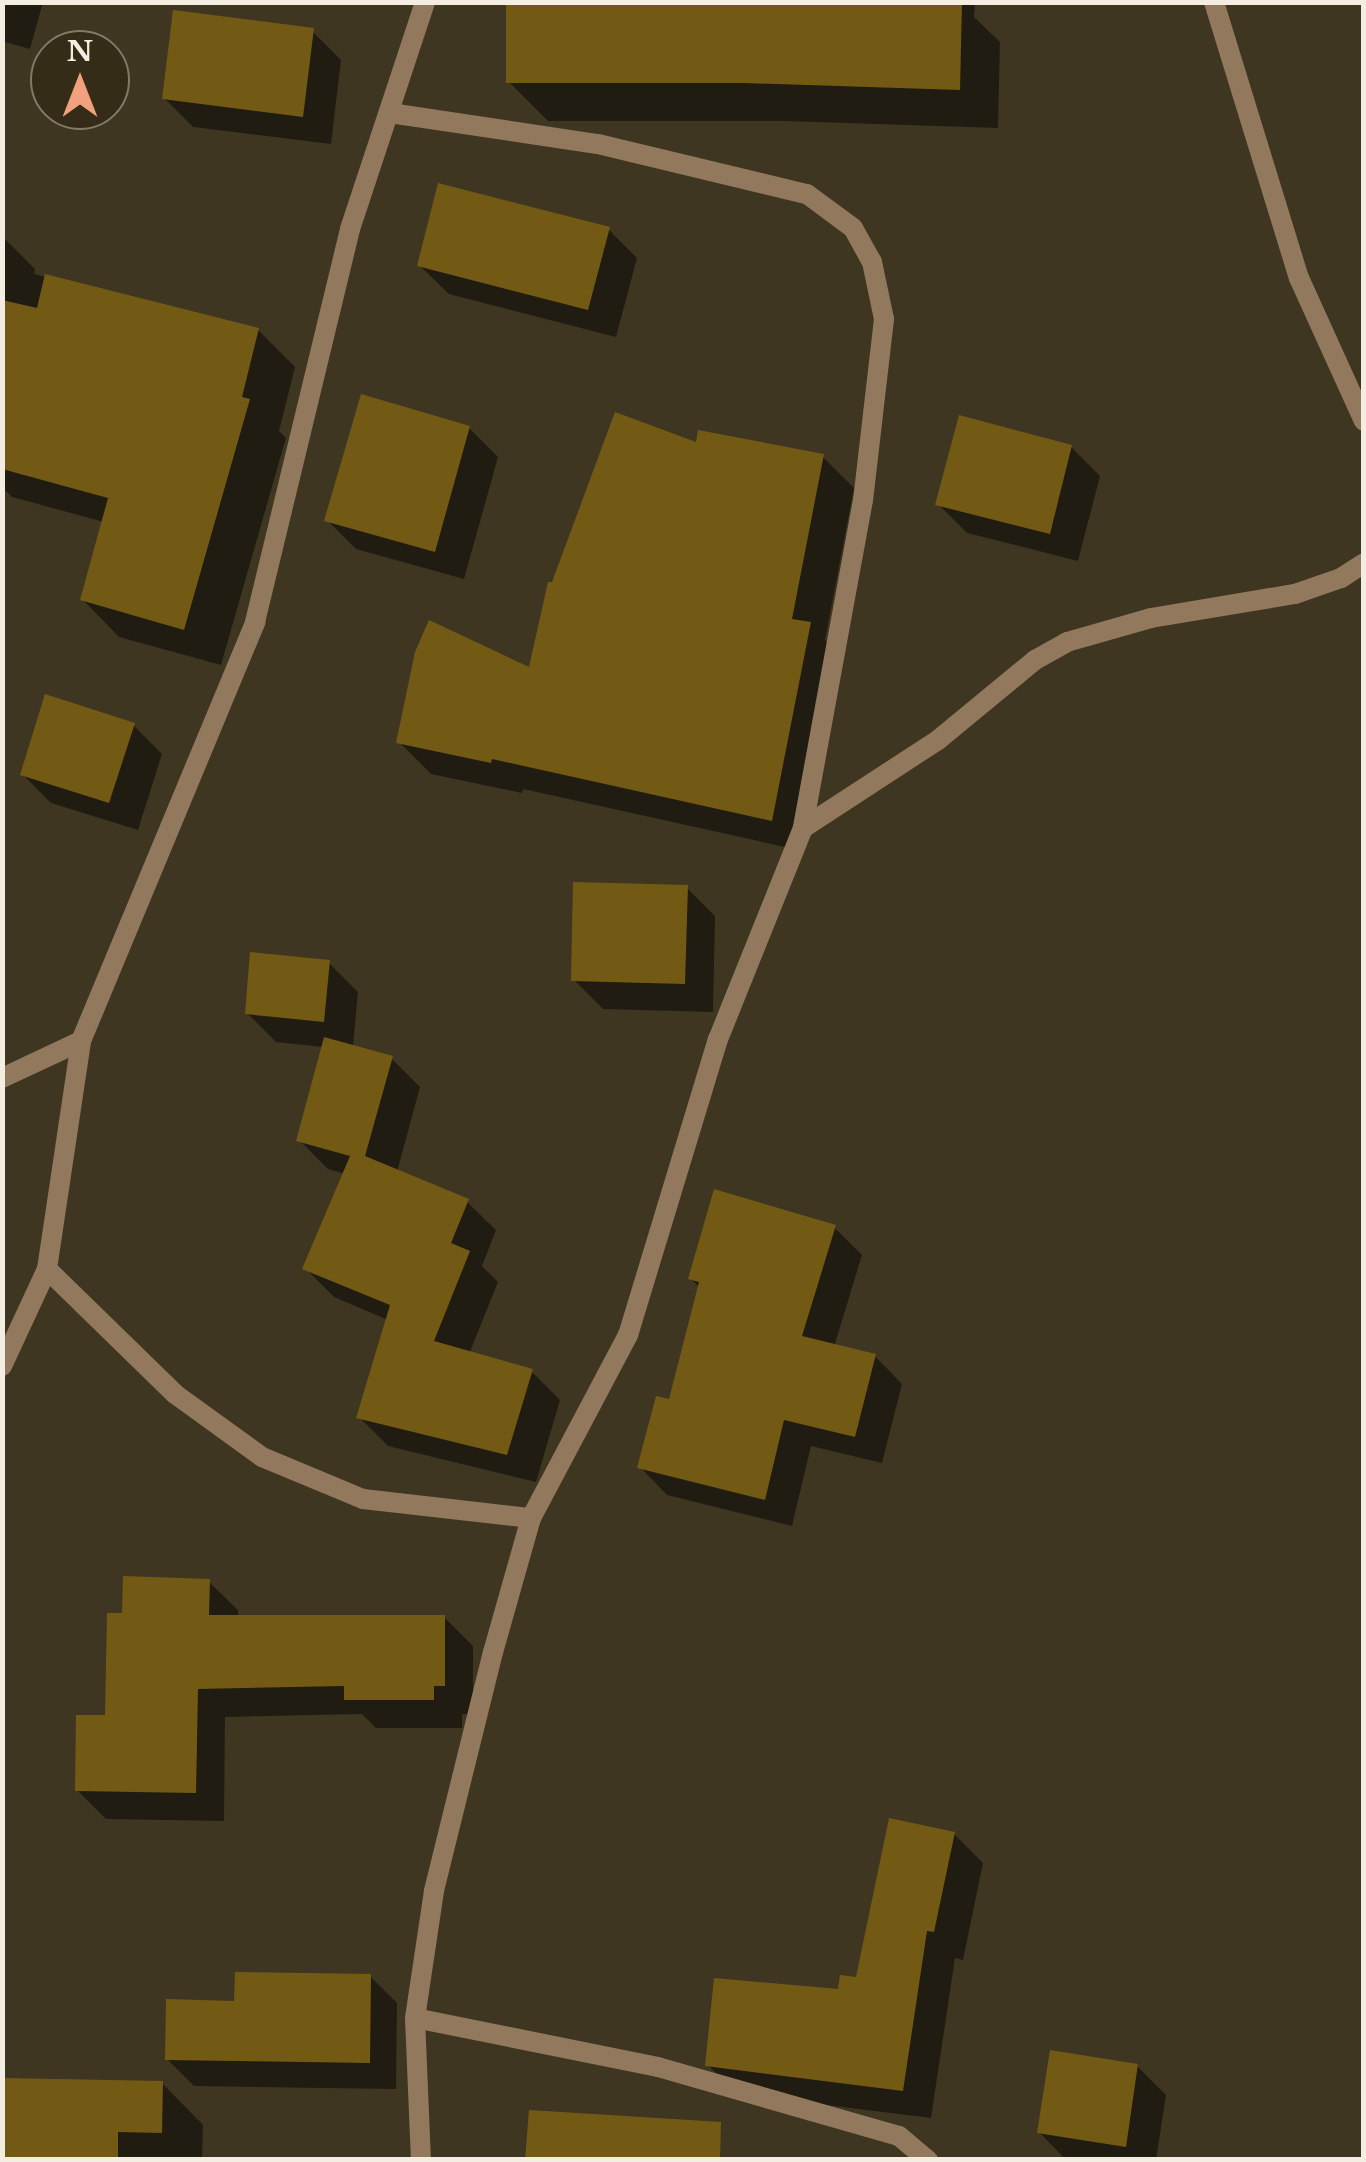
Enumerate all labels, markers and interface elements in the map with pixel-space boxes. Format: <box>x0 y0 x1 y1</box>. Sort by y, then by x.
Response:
north arrow <box>30 30 130 130</box>
text: N <box>67 34 93 69</box>

